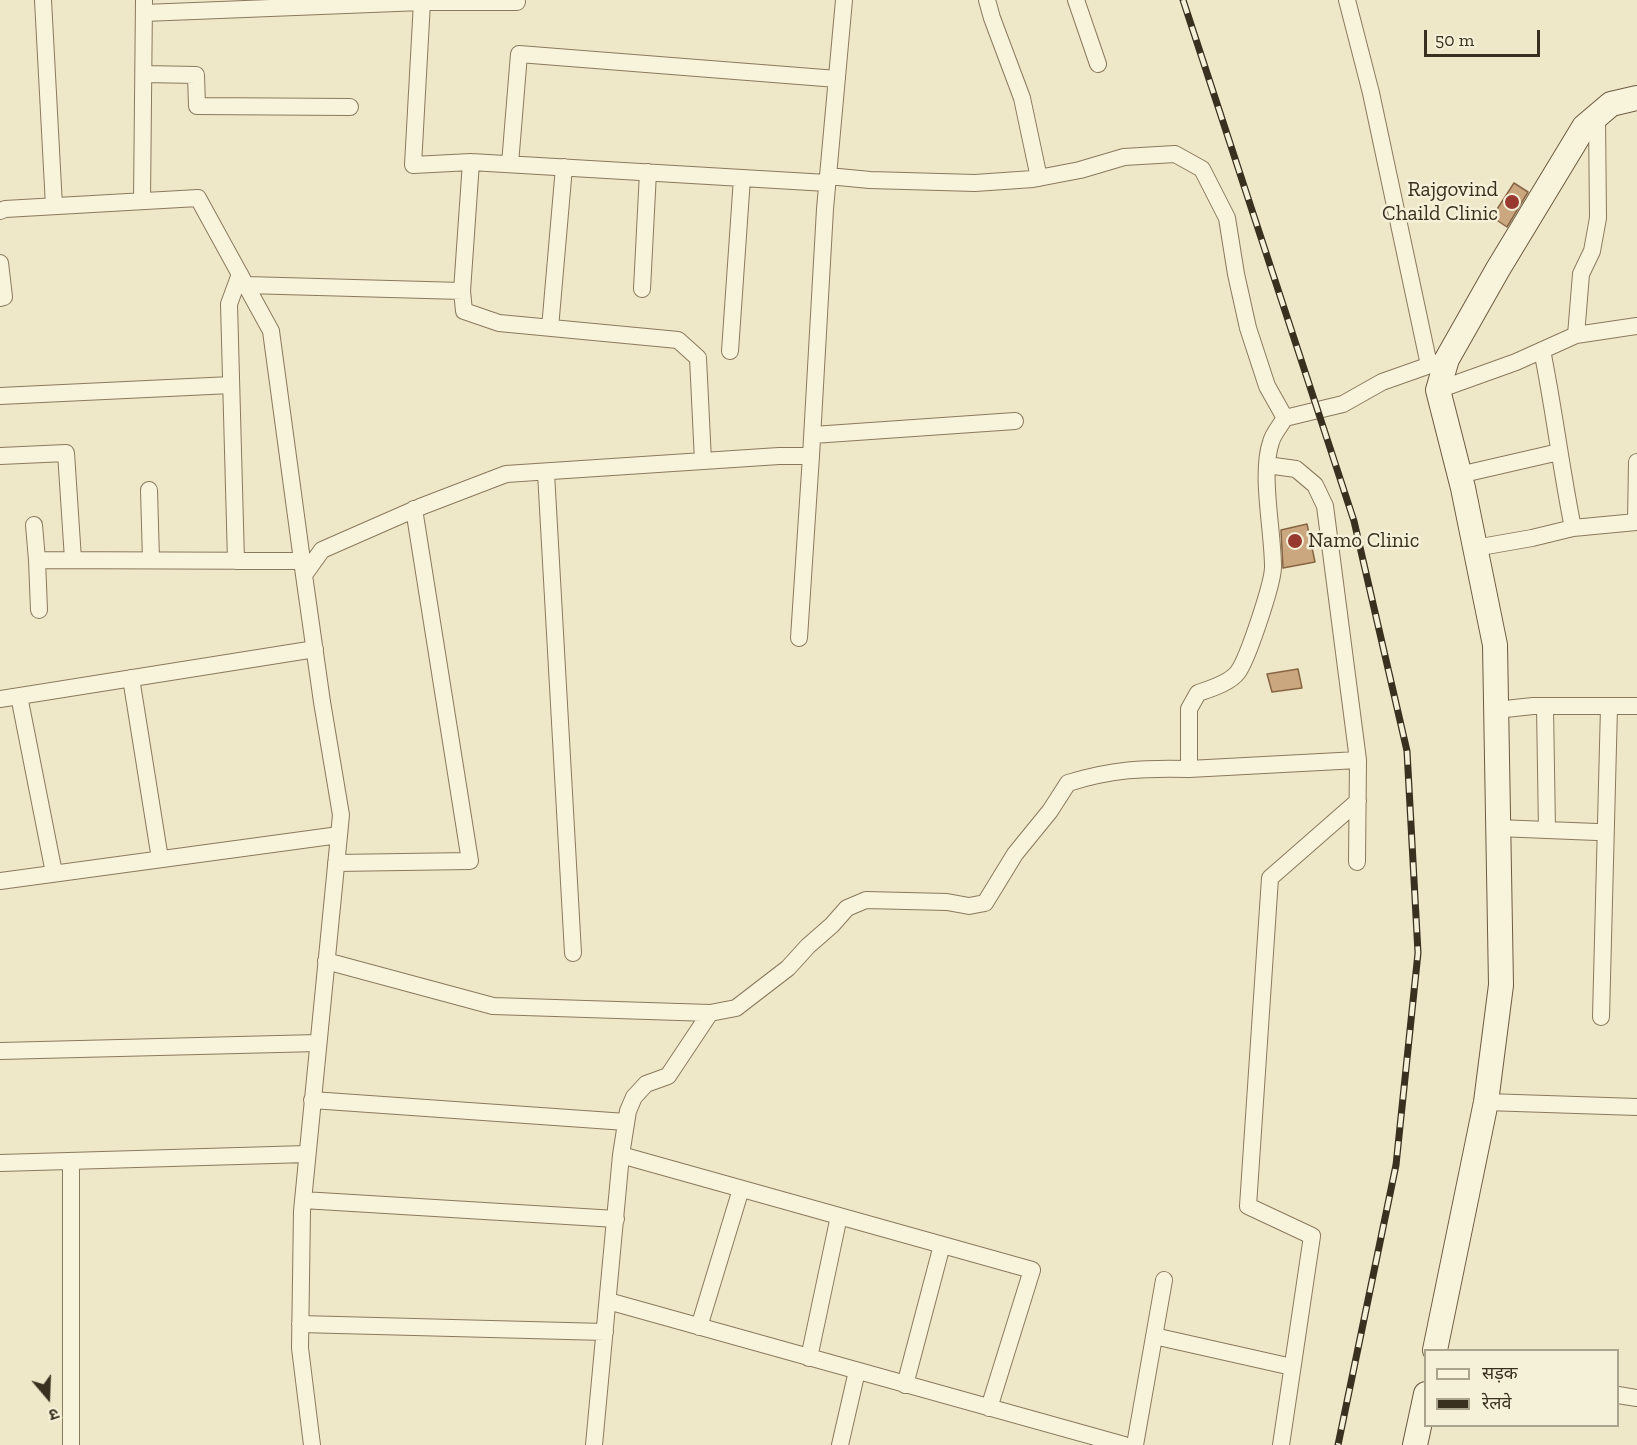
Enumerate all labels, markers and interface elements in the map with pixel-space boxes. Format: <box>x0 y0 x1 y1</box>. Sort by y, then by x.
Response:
scale bar <box>1427 18 1542 56</box>
text: 50 m <box>1435 29 1474 51</box>
place label: Rajgovind Chaild Clinic <box>1382 177 1498 227</box>
marker: Rajgovind Chaild Clinic <box>1503 193 1521 211</box>
place label: Namo Clinic <box>1308 528 1419 554</box>
marker: Namo Clinic <box>1286 532 1304 550</box>
legend <box>1424 1349 1619 1427</box>
text: सड़क <box>1482 1362 1518 1384</box>
north arrow <box>18 1367 78 1427</box>
text: रेलवे <box>1482 1392 1512 1414</box>
text: उ <box>46 1404 62 1425</box>

